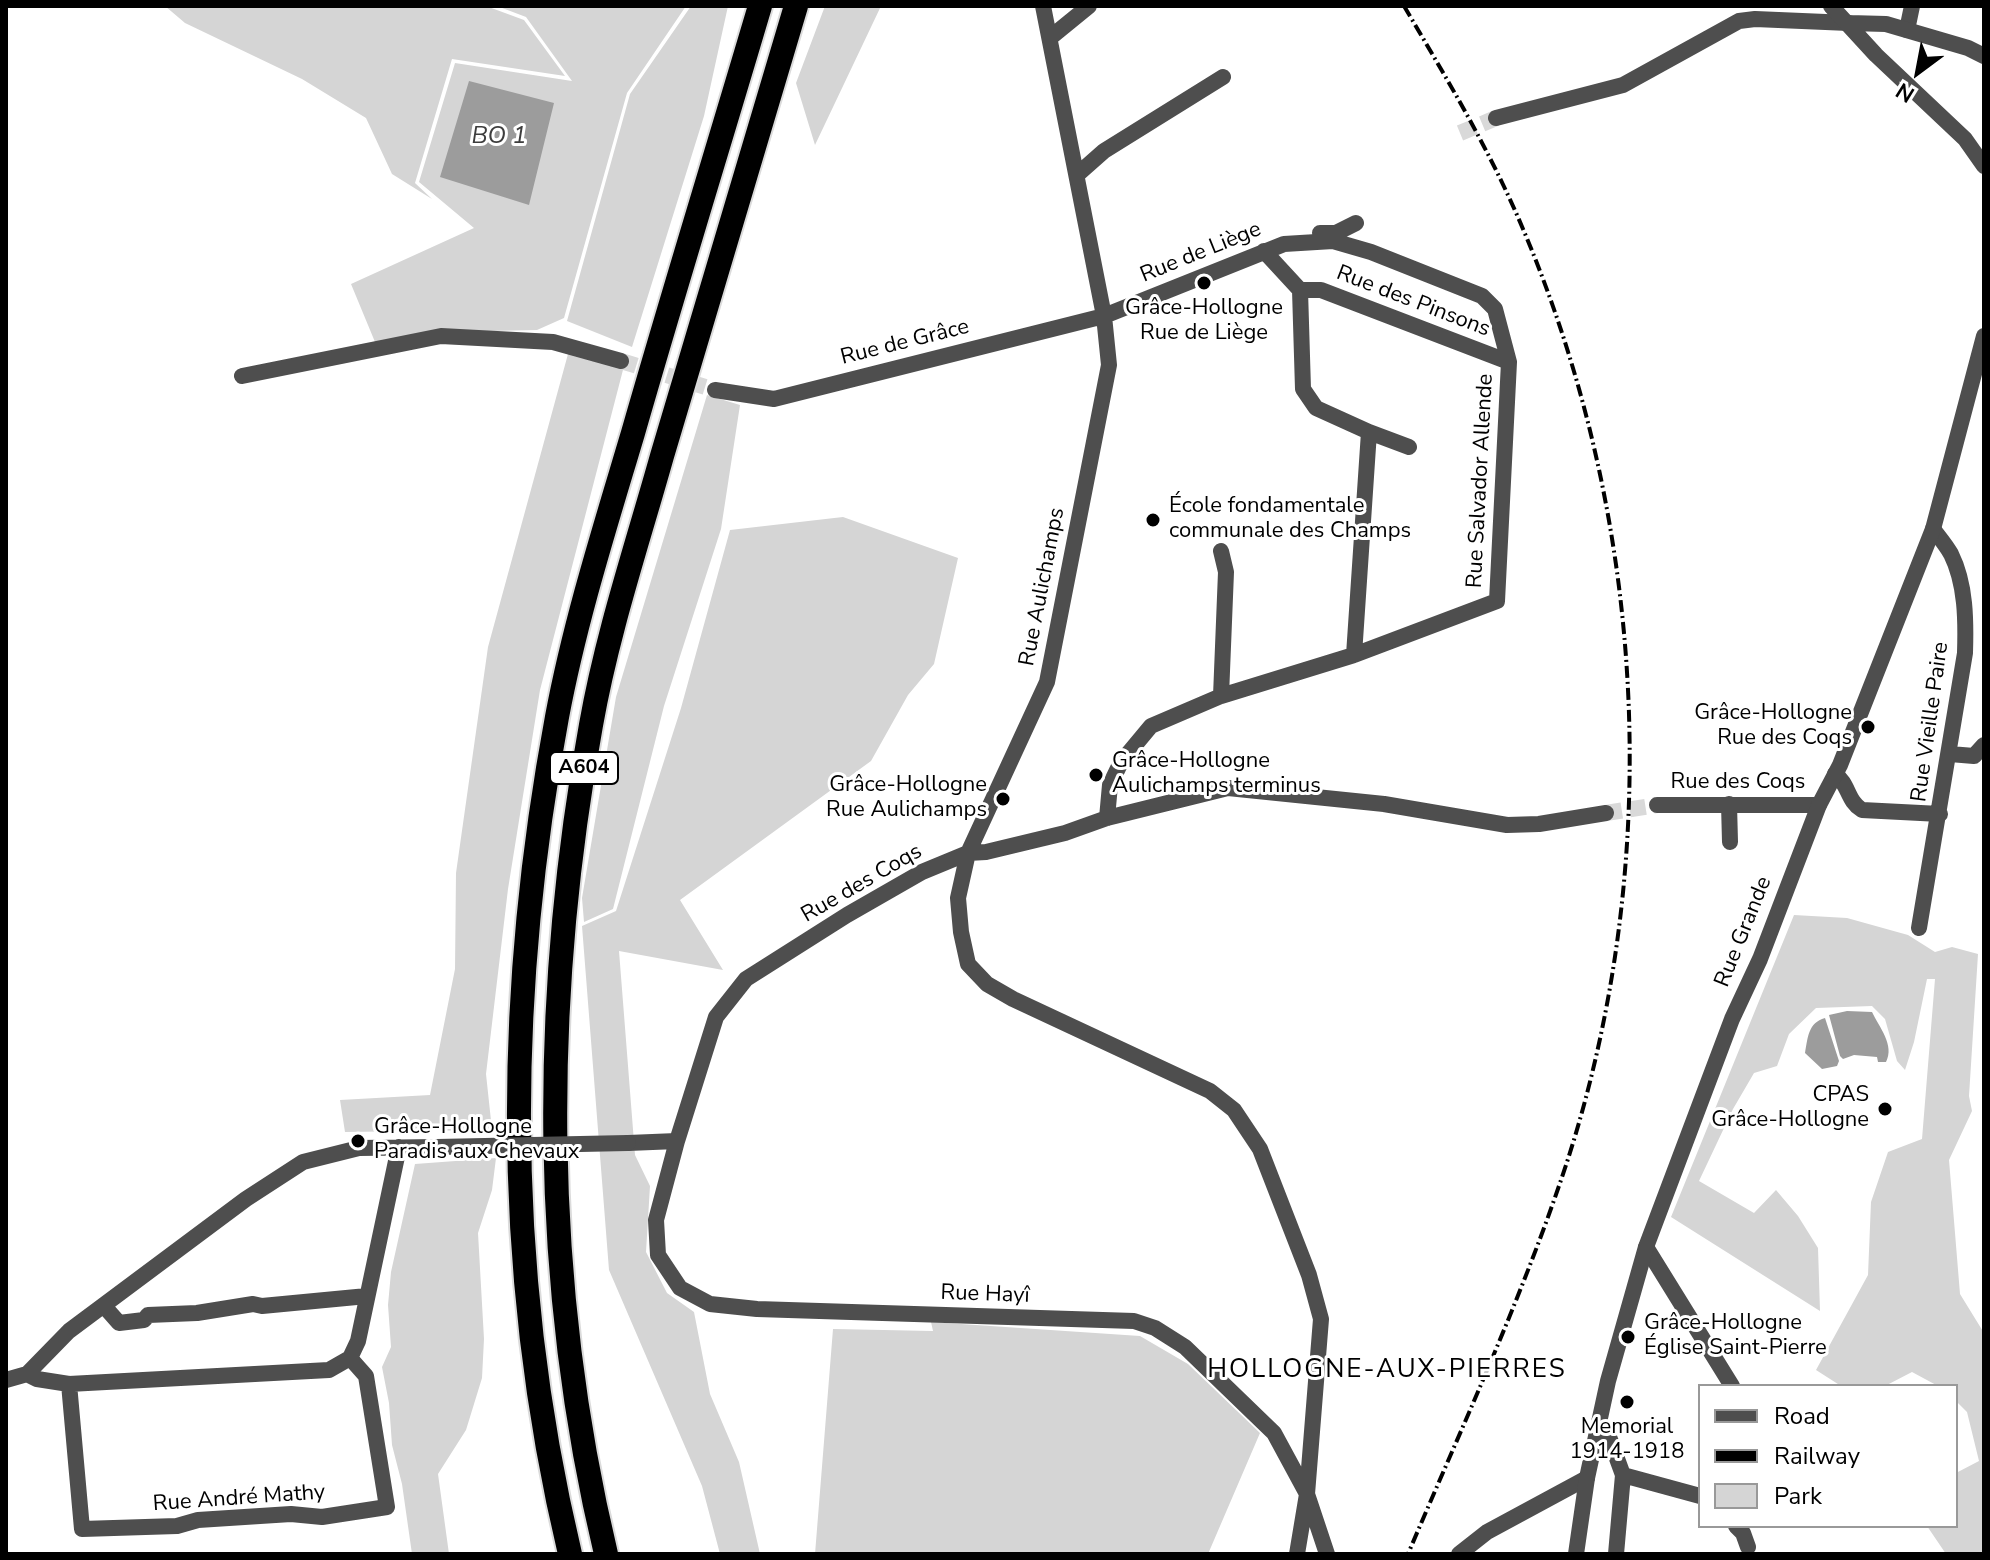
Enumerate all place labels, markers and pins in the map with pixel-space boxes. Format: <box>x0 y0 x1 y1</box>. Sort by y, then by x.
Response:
marker: Grâce-Hollogne Rue de Liège <box>1195 274 1213 292</box>
place label: Grâce-Hollogne Rue de Liège <box>1125 296 1283 348</box>
place label: École fondamentale communale des Champs <box>1169 494 1411 546</box>
marker: École fondamentale communale des Champs <box>1144 511 1162 529</box>
place label: Grâce-Hollogne Rue des Coqs <box>1694 701 1852 752</box>
marker: Grâce-Hollogne Rue des Coqs <box>1859 718 1877 736</box>
place label: Grâce-Hollogne Aulichamps terminus <box>1112 749 1321 800</box>
marker: Grâce-Hollogne Aulichamps terminus <box>1087 766 1105 784</box>
place label: Grâce-Hollogne Rue Aulichamps <box>826 773 987 824</box>
marker: Grâce-Hollogne Rue Aulichamps <box>994 790 1012 808</box>
place label: CPAS Grâce-Hollogne <box>1711 1083 1869 1134</box>
marker: CPAS Grâce-Hollogne <box>1876 1100 1894 1118</box>
place label: Grâce-Hollogne Paradis aux Chevaux <box>374 1115 579 1166</box>
marker: Grâce-Hollogne Paradis aux Chevaux <box>349 1132 367 1150</box>
place label: Grâce-Hollogne Église Saint-Pierre <box>1644 1311 1827 1362</box>
marker: Grâce-Hollogne Église Saint-Pierre <box>1619 1328 1637 1346</box>
marker: Memorial 1914-1918 <box>1618 1393 1636 1411</box>
place label: Memorial 1914-1918 <box>1570 1415 1684 1466</box>

